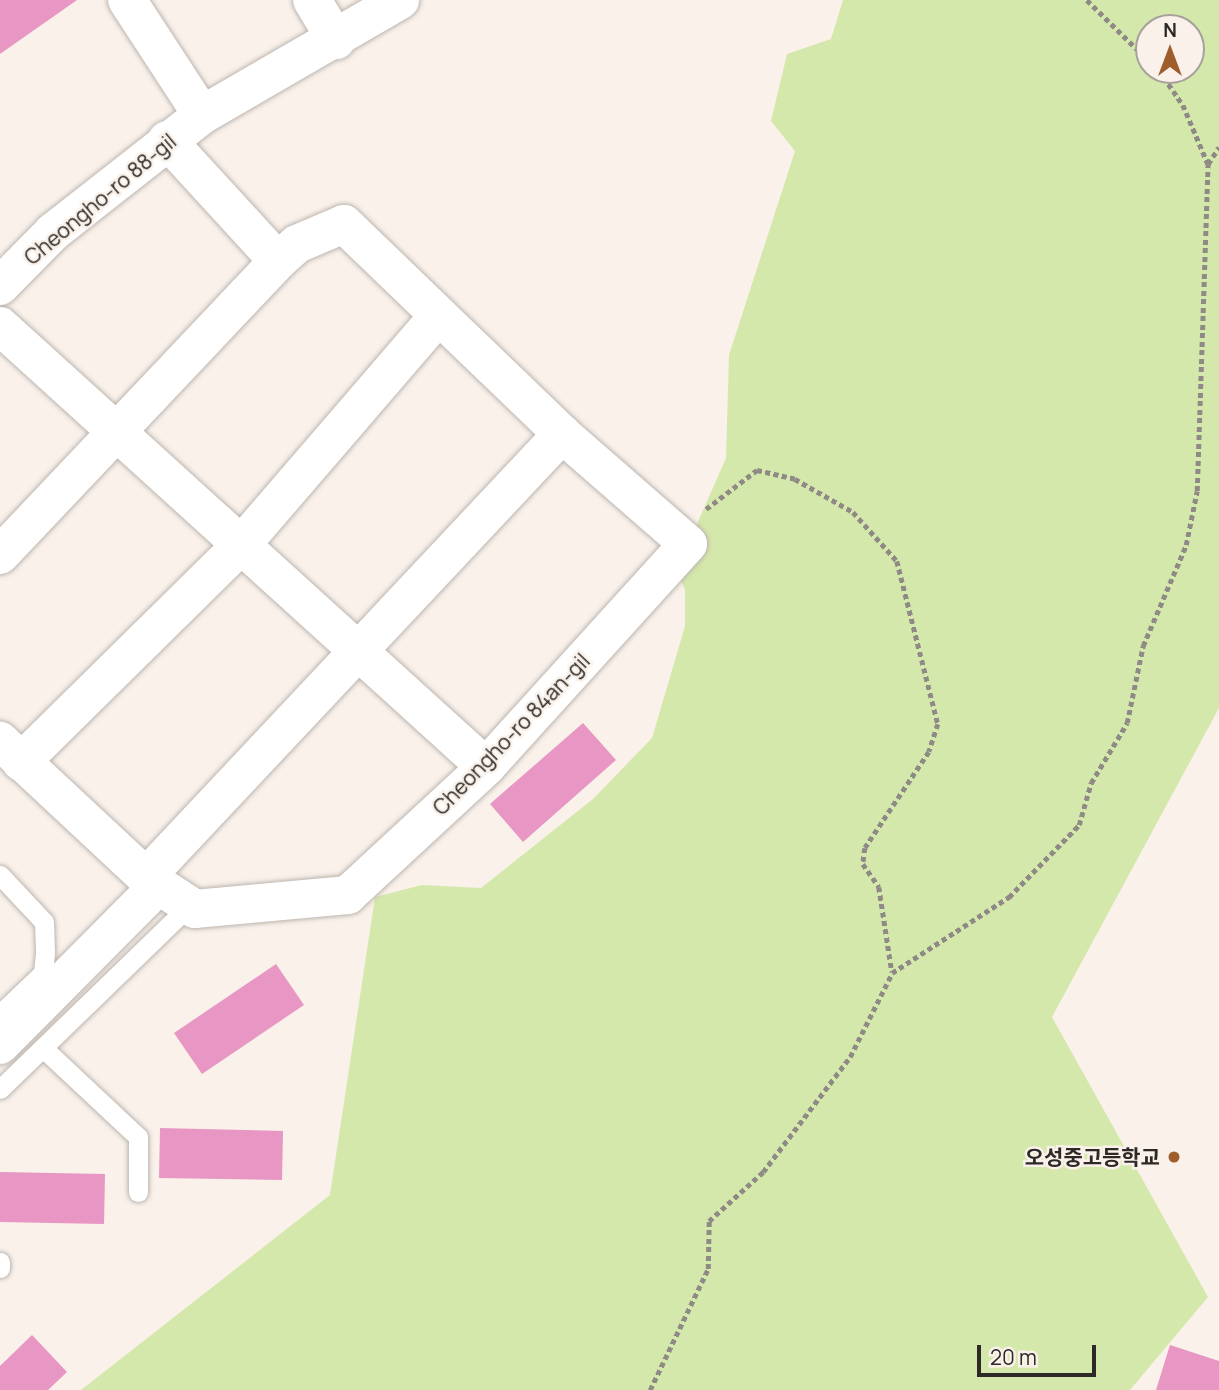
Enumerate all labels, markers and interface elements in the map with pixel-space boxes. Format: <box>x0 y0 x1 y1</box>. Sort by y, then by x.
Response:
north arrow <box>1135 14 1205 84</box>
text: N <box>1163 17 1177 43</box>
street label: Cheongho-ro 88-gil <box>19 128 181 270</box>
street label: Cheongho-ro 84an-gil <box>427 648 595 820</box>
place label: 오성중고등학교 <box>1025 1144 1160 1170</box>
marker: 오성중고등학교 <box>1166 1149 1182 1165</box>
scale bar <box>981 1330 1100 1374</box>
text: 20 m <box>990 1343 1037 1371</box>

